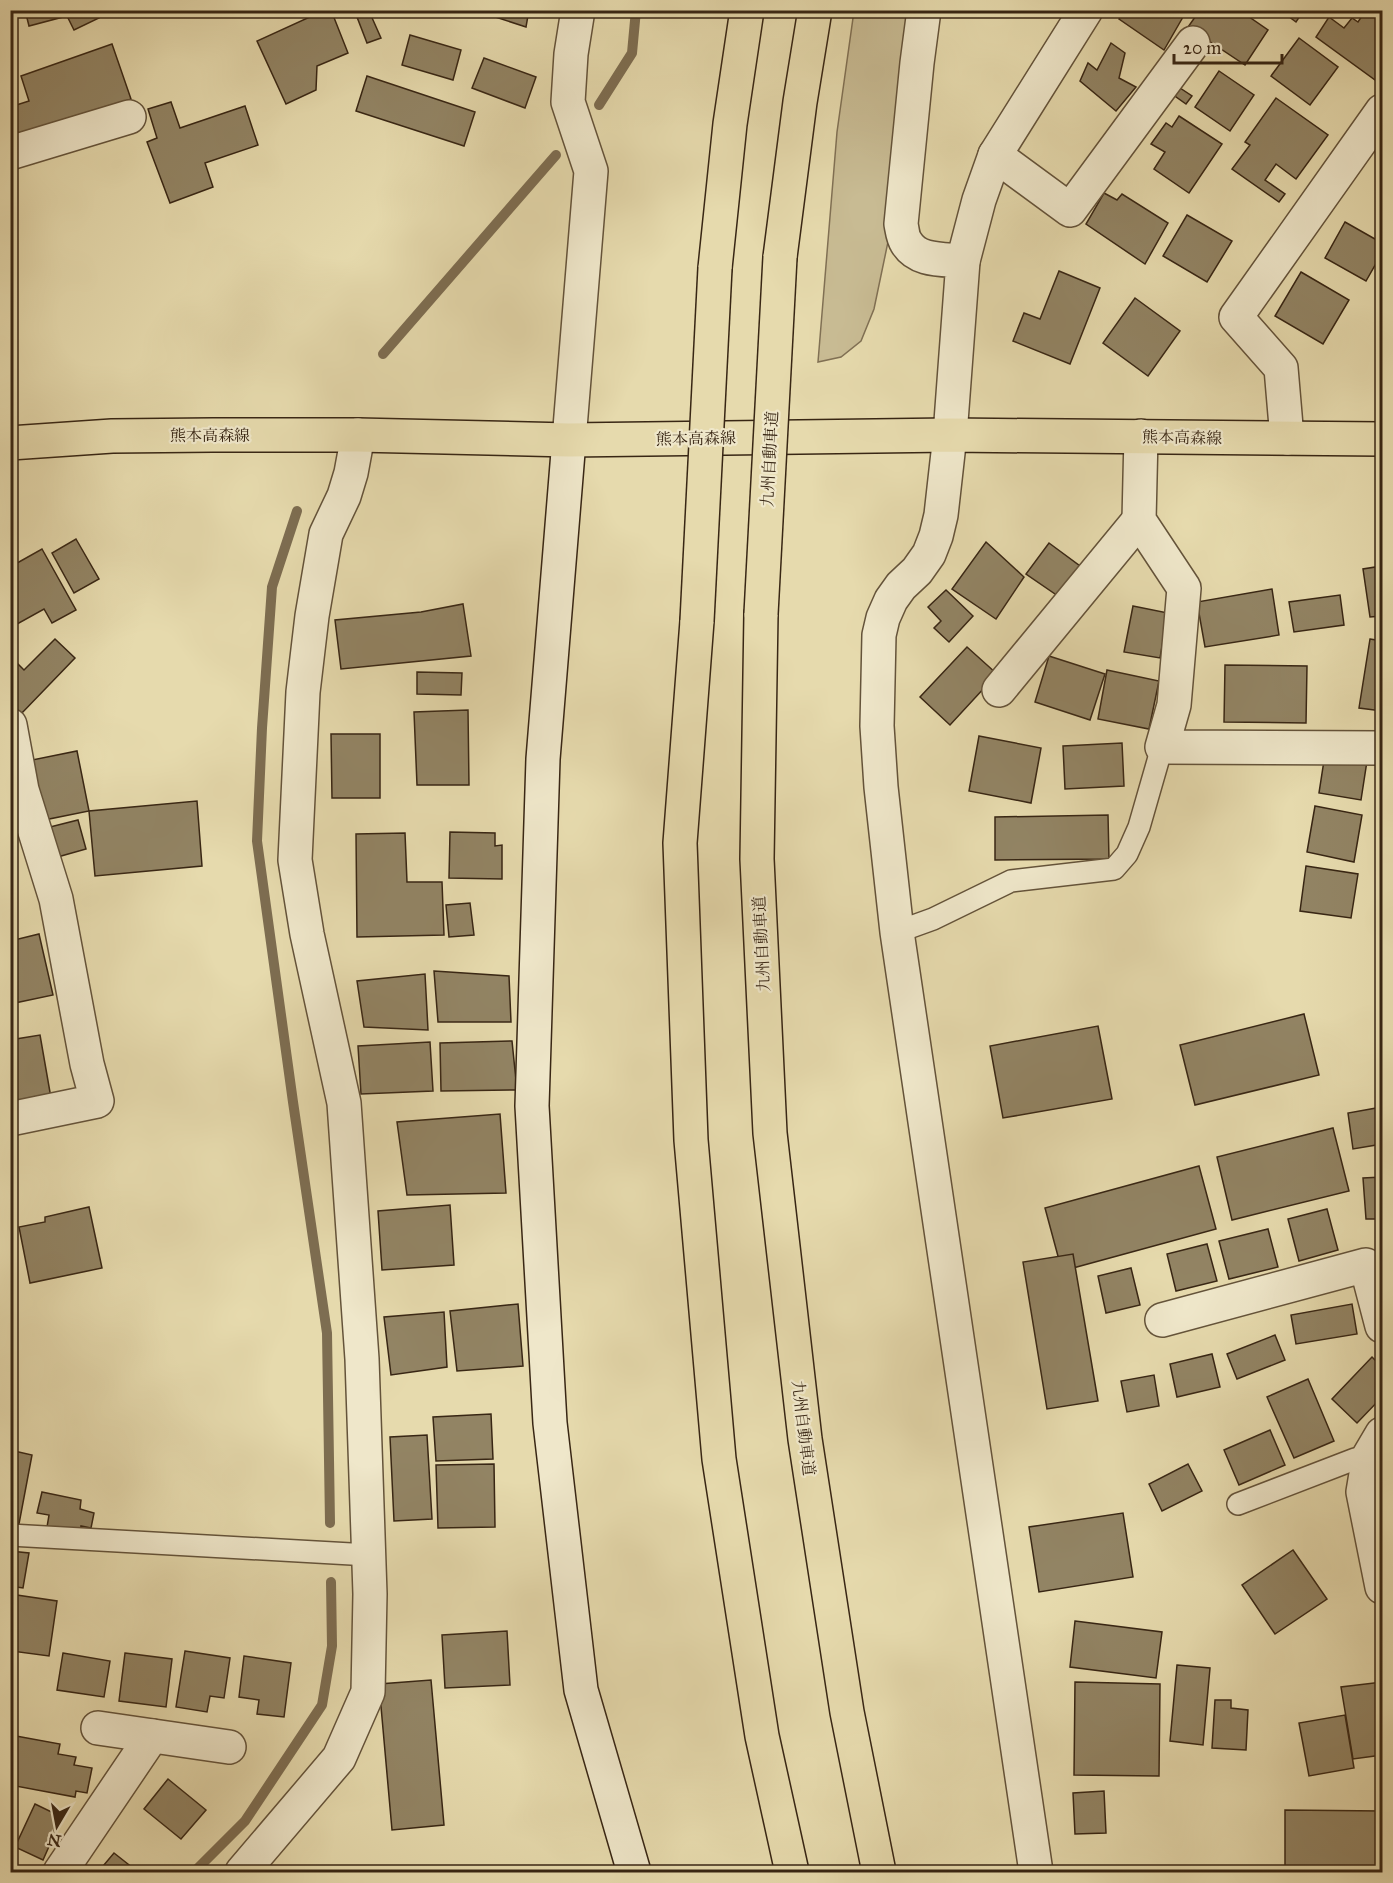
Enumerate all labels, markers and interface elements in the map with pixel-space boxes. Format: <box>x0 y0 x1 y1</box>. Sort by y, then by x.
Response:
scale bar <box>1174 27 1282 65</box>
text: 20 m <box>1183 37 1221 59</box>
street label: 九州自動車道 <box>757 411 781 507</box>
street label: 熊本高森線 <box>170 426 250 445</box>
street label: 熊本高森線 <box>1142 427 1222 448</box>
street label: 熊本高森線 <box>656 428 736 449</box>
street label: 九州自動車道 <box>749 896 773 992</box>
street label: 九州自動車道 <box>788 1379 819 1477</box>
north arrow <box>27 1796 87 1856</box>
text: N <box>46 1830 63 1851</box>

